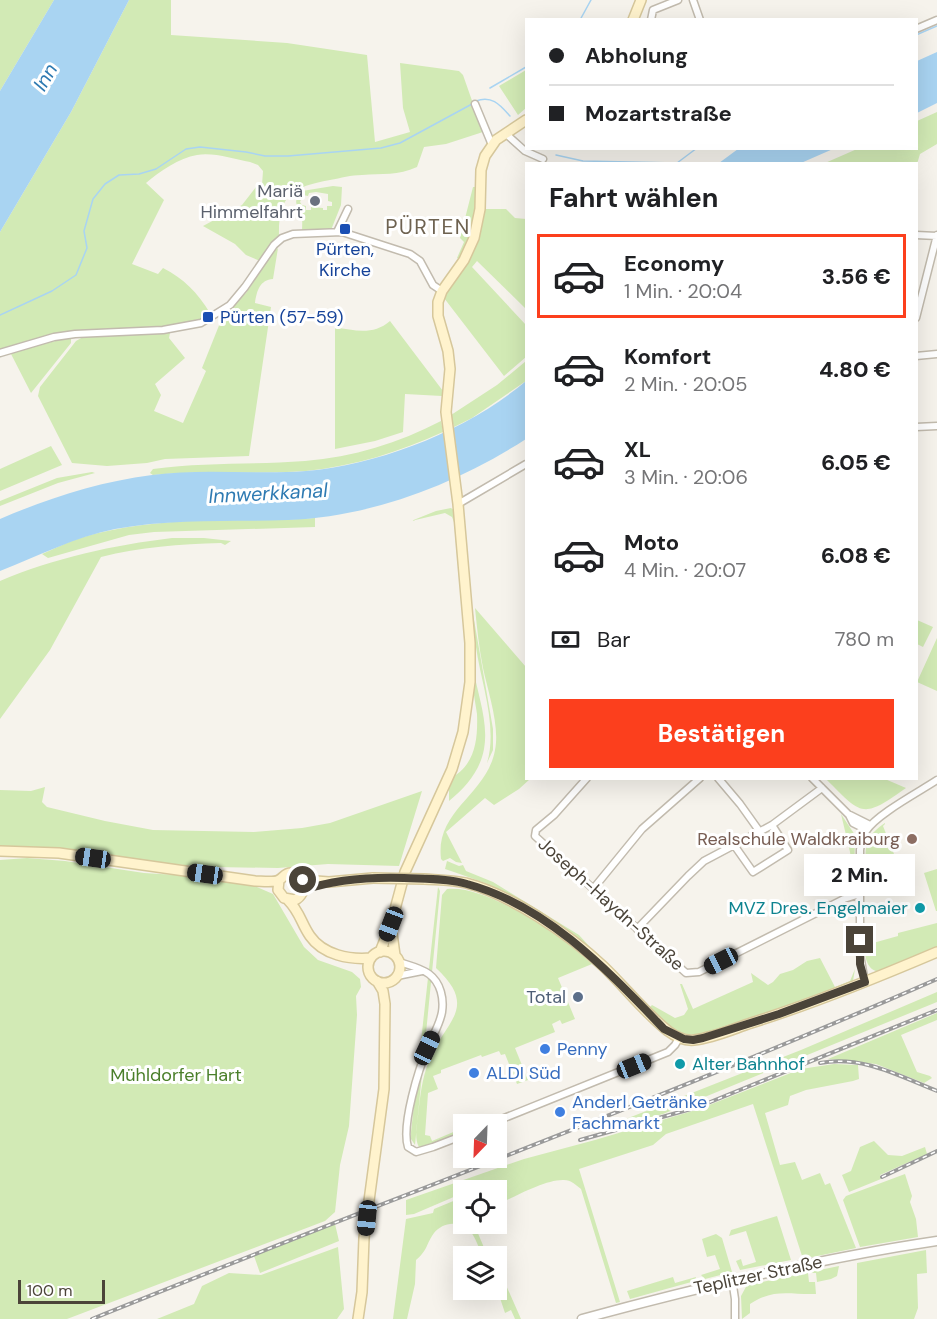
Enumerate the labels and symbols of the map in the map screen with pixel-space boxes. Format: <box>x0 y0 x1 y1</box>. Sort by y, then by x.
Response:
water label: Inn <box>27 59 63 95</box>
place label: Mariä Himmelfahrt <box>200 179 303 224</box>
marker: Mariä Himmelfahrt <box>308 194 322 208</box>
district label: PÜRTEN <box>385 213 471 241</box>
marker: Pürten, Kirche <box>338 222 352 236</box>
place label: Pürten, Kirche <box>316 237 374 282</box>
place label: Pürten (57-59) <box>220 305 344 329</box>
marker: Pürten (57-59) <box>201 310 215 324</box>
water label: Innwerkkanal <box>208 477 329 509</box>
place label: Realschule Waldkraiburg <box>697 827 900 851</box>
street label: Joseph-Haydn-Straße <box>533 832 689 976</box>
marker: Realschule Waldkraiburg <box>905 832 919 846</box>
car <box>74 847 112 869</box>
callout: 2 Min. <box>804 853 916 895</box>
car <box>186 863 224 885</box>
route start <box>289 866 316 893</box>
place label: MVZ Dres. Engelmaier <box>729 896 908 920</box>
marker: MVZ Dres. Engelmaier <box>913 901 927 915</box>
car <box>376 904 406 944</box>
route end <box>846 926 873 953</box>
car <box>701 945 741 977</box>
place label: Total <box>526 985 566 1009</box>
marker: Total <box>571 990 585 1004</box>
car <box>411 1028 443 1068</box>
place label: Penny <box>557 1037 608 1061</box>
marker: Penny <box>538 1042 552 1056</box>
car <box>614 1051 654 1081</box>
place label: Alter Bahnhof <box>692 1052 805 1076</box>
marker: Alter Bahnhof <box>673 1057 687 1071</box>
place label: ALDI Süd <box>486 1061 561 1085</box>
park label: Mühldorfer Hart <box>110 1063 242 1087</box>
marker: ALDI Süd <box>467 1066 481 1080</box>
place label: Anderl Getränke Fachmarkt <box>572 1090 707 1135</box>
marker: Anderl Getränke Fachmarkt <box>553 1105 567 1119</box>
north arrow <box>453 1114 507 1168</box>
car <box>356 1199 378 1237</box>
street label: Teplitzer Straße <box>691 1250 825 1300</box>
scale bar <box>18 1277 105 1304</box>

